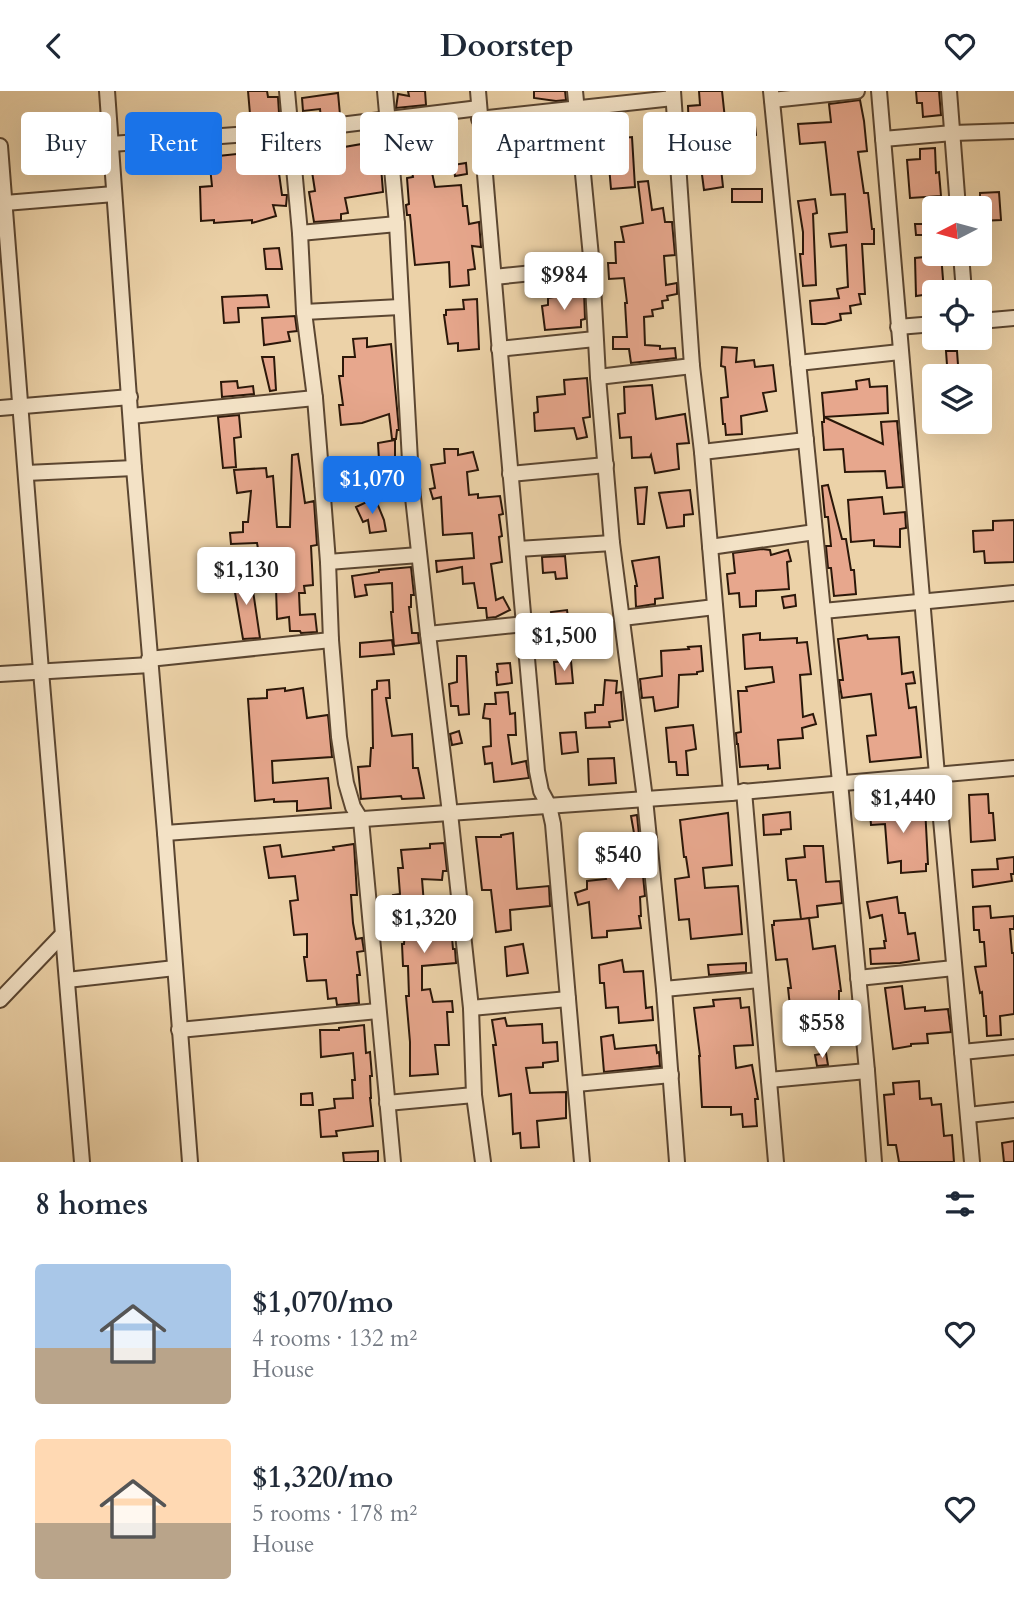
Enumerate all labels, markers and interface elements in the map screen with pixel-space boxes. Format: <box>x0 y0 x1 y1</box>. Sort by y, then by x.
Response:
text: Doorstep <box>440 24 574 68</box>
icon: back <box>35 27 73 65</box>
icon: heart <box>941 27 979 65</box>
chip: Buy <box>21 112 111 175</box>
chip: Rent <box>125 112 222 175</box>
chip: Filters <box>236 112 346 175</box>
chip: New <box>360 112 458 175</box>
chip: Apartment <box>472 112 629 175</box>
chip: House <box>643 112 756 175</box>
north arrow <box>922 196 992 266</box>
map controls <box>922 196 992 434</box>
pin: $984 <box>523 253 605 312</box>
text: $984 <box>540 259 588 290</box>
button: locate <box>922 280 992 350</box>
button: layers <box>922 364 992 434</box>
pin: $1,070 <box>315 457 429 516</box>
text: $1,070 <box>339 463 405 494</box>
pin: $1,130 <box>189 547 303 607</box>
text: $1,130 <box>213 554 279 585</box>
pin: $1,500 <box>507 613 621 673</box>
text: $1,500 <box>531 620 597 651</box>
pin: $1,440 <box>846 775 960 835</box>
text: $1,440 <box>870 782 936 813</box>
pin: $540 <box>577 833 659 892</box>
text: $540 <box>594 839 642 870</box>
pin: $1,320 <box>367 895 481 955</box>
text: $1,320 <box>391 902 457 933</box>
pin: $558 <box>781 1000 863 1060</box>
text: $558 <box>798 1007 846 1038</box>
text: 8 homes <box>35 1184 148 1225</box>
icon: filters <box>941 1185 979 1223</box>
text: $1,070/mo <box>252 1282 393 1323</box>
icon: home <box>91 1292 175 1376</box>
icon: heart <box>941 1315 979 1353</box>
text: 4 rooms · 132 m² <box>252 1323 417 1354</box>
text: House <box>252 1354 314 1385</box>
text: $1,320/mo <box>252 1457 393 1498</box>
icon: home <box>91 1467 175 1551</box>
icon: heart <box>941 1490 979 1528</box>
text: 5 rooms · 178 m² <box>252 1498 417 1529</box>
text: House <box>252 1529 314 1560</box>

